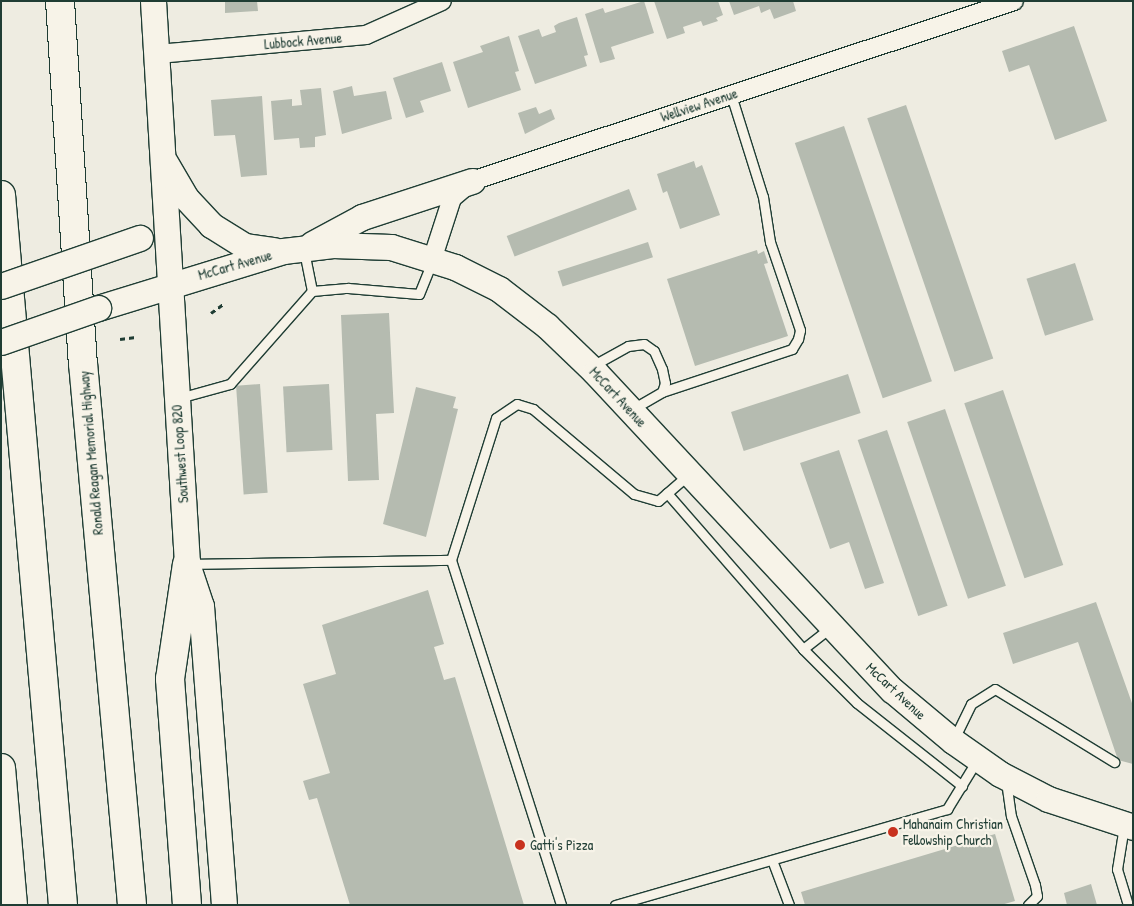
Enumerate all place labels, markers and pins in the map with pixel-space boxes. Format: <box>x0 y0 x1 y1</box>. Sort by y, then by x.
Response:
place label: Mahanaim Christian Fellowship Church <box>903 816 1003 849</box>
marker: Mahanaim Christian Fellowship Church <box>887 826 899 838</box>
place label: Gatti's Pizza <box>530 837 593 853</box>
marker: Gatti's Pizza <box>514 839 526 851</box>

